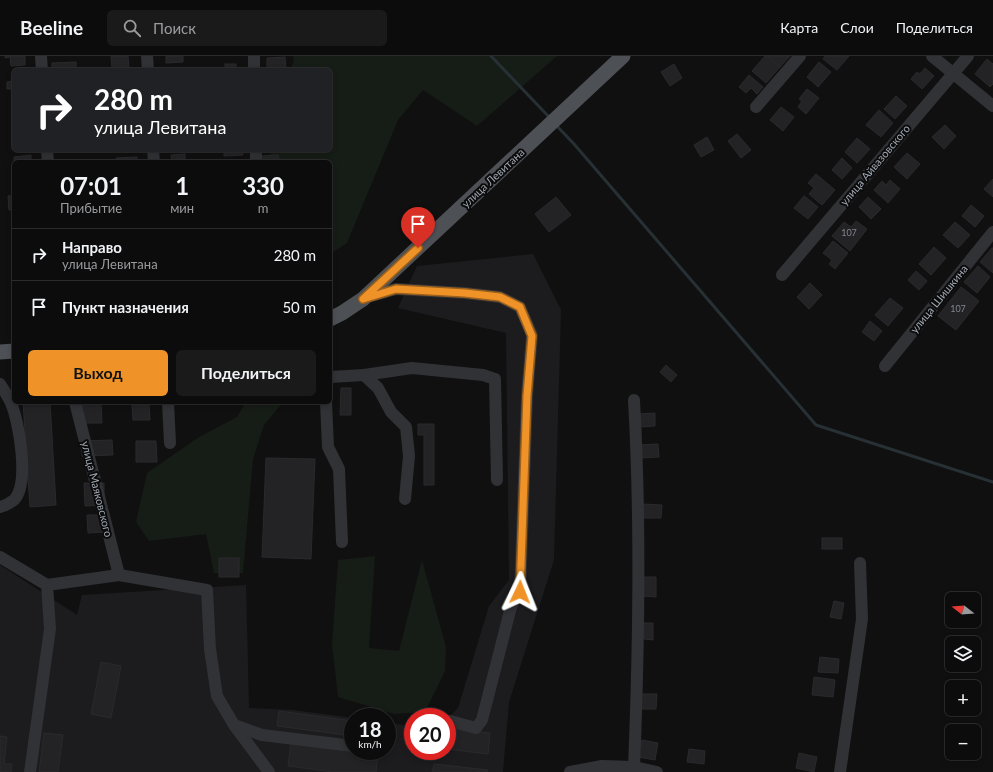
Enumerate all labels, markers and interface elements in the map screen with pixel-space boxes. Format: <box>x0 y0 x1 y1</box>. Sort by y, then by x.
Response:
search box <box>107 10 387 46</box>
text: Beeline <box>20 16 83 39</box>
icon: search <box>121 17 143 39</box>
text: Поиск <box>153 19 196 37</box>
text: Карта <box>780 19 818 36</box>
text: Слои <box>840 19 874 36</box>
text: Поделиться <box>896 19 973 36</box>
text: 280 m <box>94 82 173 116</box>
icon: right <box>28 84 80 136</box>
text: улица Левитана <box>94 116 226 138</box>
street label: улица Айвазовского <box>837 122 912 208</box>
street label: улица Левитана <box>459 145 527 210</box>
text: 07:01 <box>60 171 122 200</box>
text: 1 <box>175 171 189 200</box>
text: 330 <box>242 171 284 200</box>
text: Прибытие <box>60 200 122 216</box>
text: мин <box>170 200 194 216</box>
text: m <box>258 200 268 216</box>
pin <box>401 207 435 248</box>
icon: arrive <box>407 213 429 235</box>
house number: 107 <box>841 227 857 238</box>
text: Направо <box>62 238 122 256</box>
icon: right <box>28 244 50 266</box>
text: 280 m <box>274 246 316 264</box>
text: улица Левитана <box>62 256 158 272</box>
street label: улица Шишкина <box>907 262 970 335</box>
icon: arrive <box>28 296 50 318</box>
text: Пункт назначения <box>62 298 189 316</box>
text: 50 m <box>282 298 316 316</box>
house number: 107 <box>950 303 966 314</box>
button: Выход <box>28 350 168 396</box>
button: Поделиться <box>176 350 316 396</box>
street label: улица Маяковского <box>79 440 116 538</box>
position arrow <box>499 571 541 613</box>
north arrow <box>945 592 981 628</box>
map controls <box>945 592 981 760</box>
button: layers <box>945 636 981 672</box>
button: + <box>945 680 981 716</box>
speed limit sign: 20 <box>404 708 456 760</box>
text: 18 <box>358 717 382 741</box>
button: − <box>945 724 981 760</box>
text: km/h <box>358 738 382 750</box>

